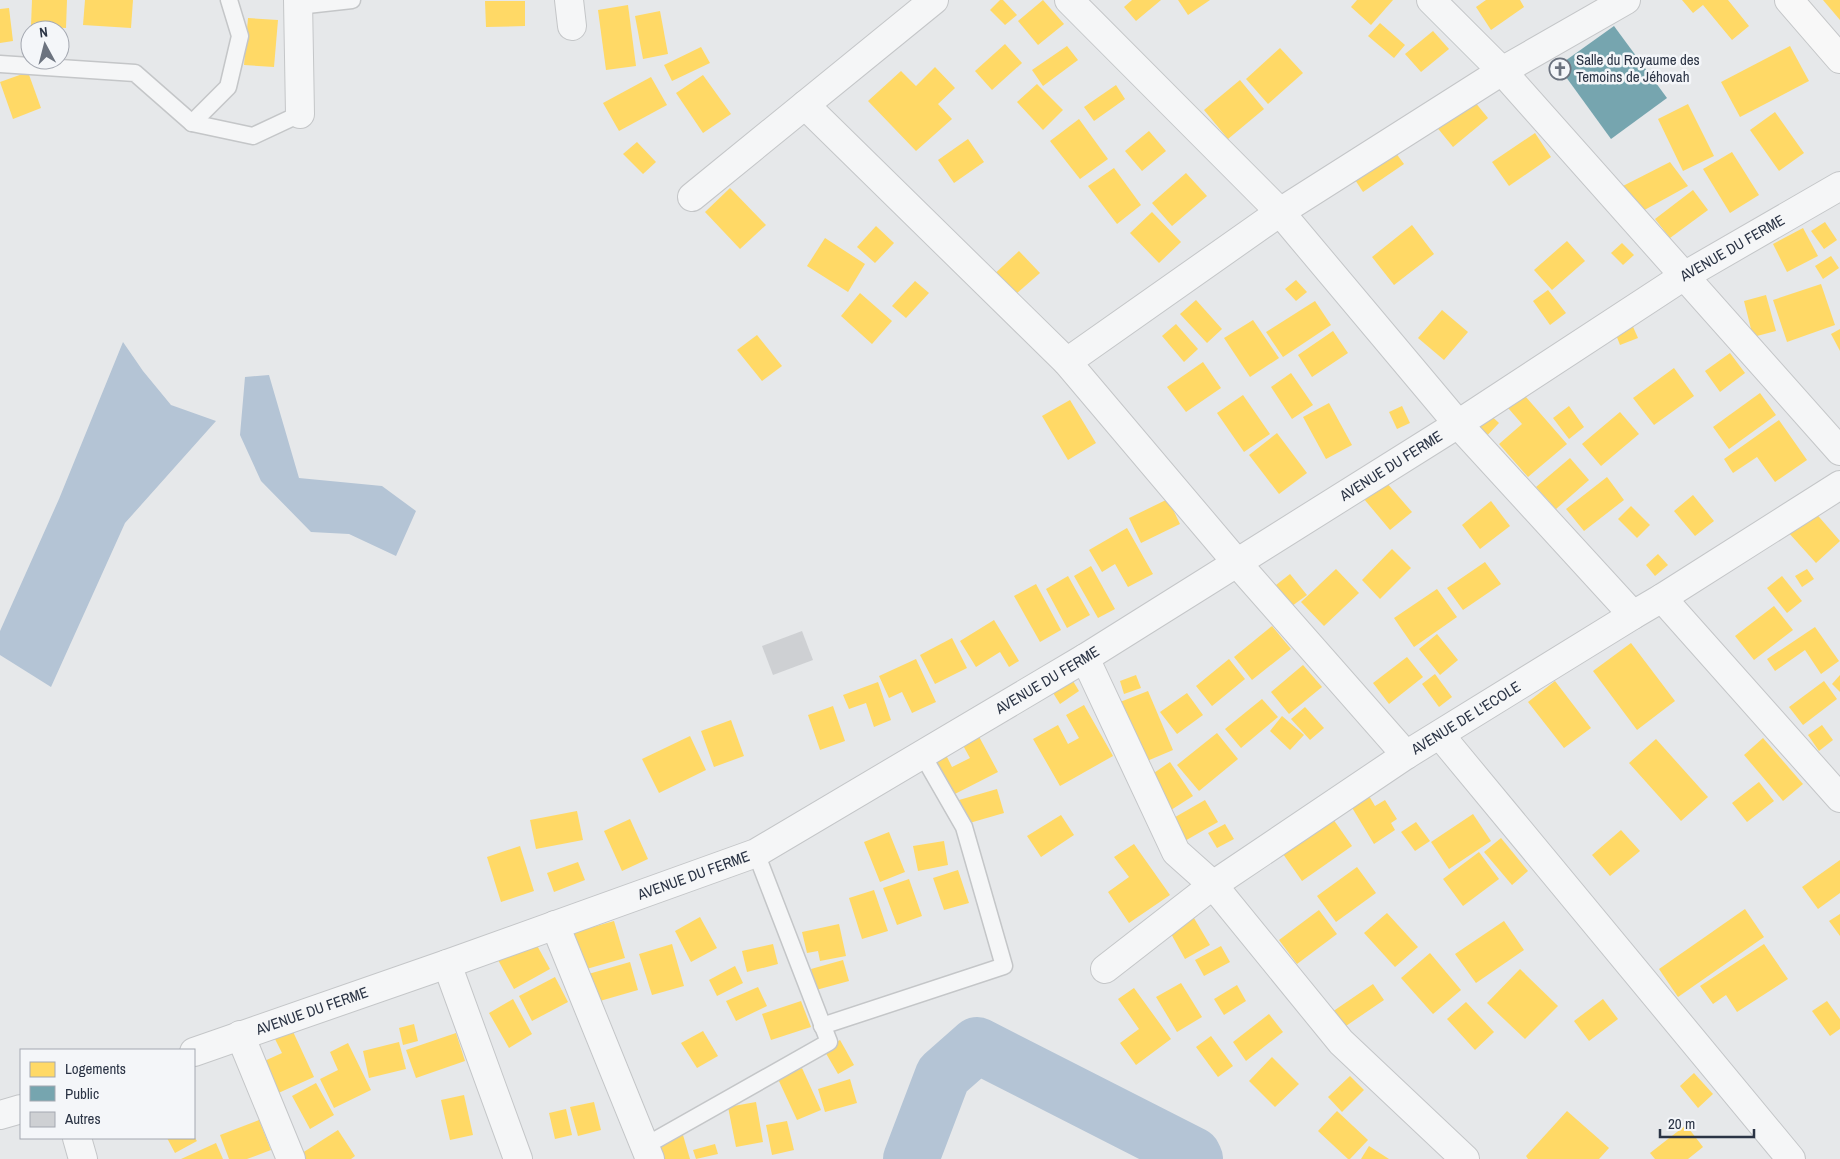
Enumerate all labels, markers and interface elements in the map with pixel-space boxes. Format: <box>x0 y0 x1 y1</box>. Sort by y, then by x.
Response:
north arrow <box>20 20 70 70</box>
text: N <box>38 23 49 42</box>
place label: Salle du Royaume des Temoins de Jéhovah <box>1576 49 1700 87</box>
church icon: Salle du Royaume des Temoins de Jéhovah <box>1548 57 1572 81</box>
street label: AVENUE DU FERME <box>1675 209 1788 287</box>
street label: AVENUE DU FERME <box>1335 425 1446 506</box>
street label: AVENUE DU FERME <box>990 641 1103 719</box>
street label: AVENUE DE L'ECOLE <box>1406 676 1524 760</box>
street label: AVENUE DU FERME <box>634 845 752 905</box>
street label: AVENUE DU FERME <box>252 981 371 1040</box>
legend <box>20 1049 195 1139</box>
text: Logements <box>65 1058 126 1079</box>
text: Public <box>65 1083 99 1104</box>
scale bar <box>1660 1106 1754 1138</box>
text: Autres <box>64 1108 101 1129</box>
text: 20 m <box>1668 1113 1695 1134</box>

